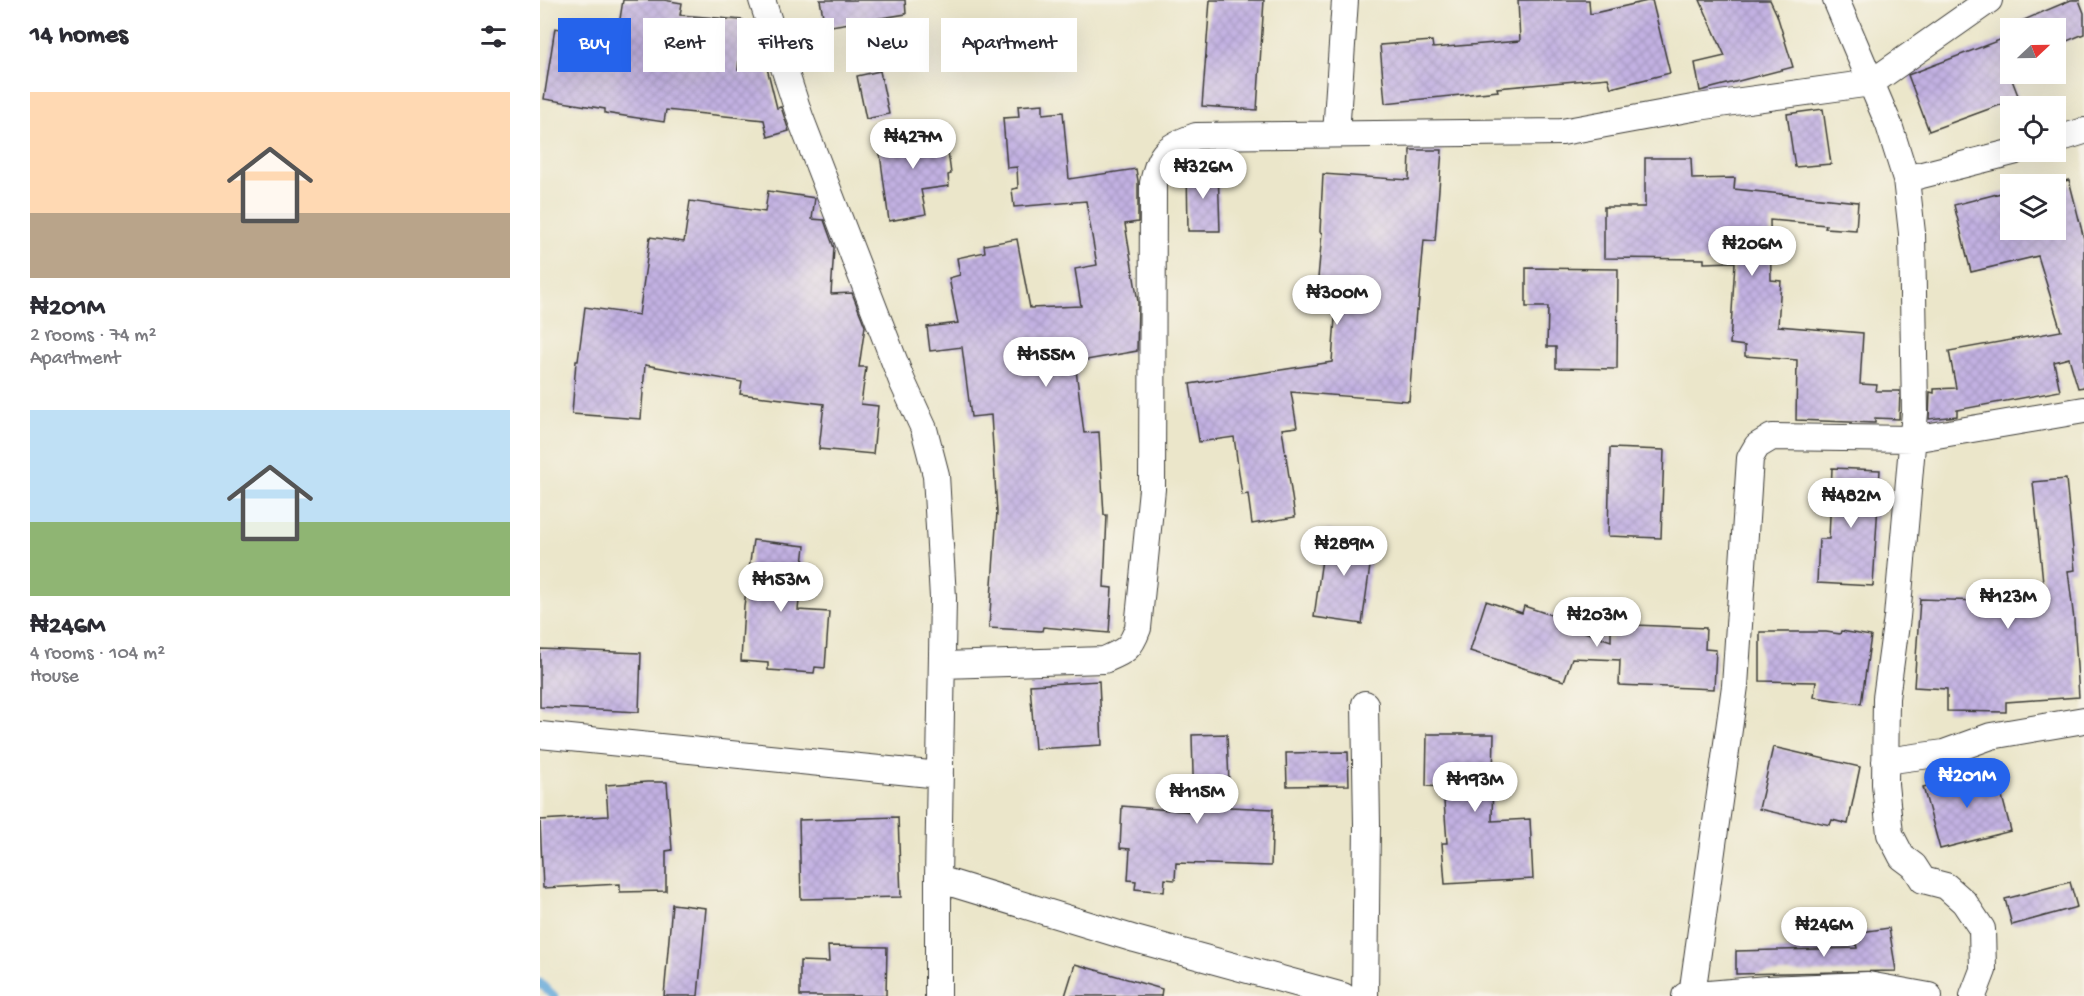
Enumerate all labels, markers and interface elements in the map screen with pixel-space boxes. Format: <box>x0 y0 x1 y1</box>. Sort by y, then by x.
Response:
chip: Buy <box>558 18 631 72</box>
chip: Rent <box>643 18 725 72</box>
chip: Filters <box>737 18 834 72</box>
chip: New <box>846 18 929 72</box>
chip: Apartment <box>941 18 1077 72</box>
north arrow <box>2000 18 2066 84</box>
map controls <box>2000 18 2066 240</box>
icon: filters <box>477 20 510 53</box>
text: 14 homes <box>30 21 128 52</box>
button: locate <box>2000 96 2066 162</box>
pin: ₦427M <box>871 119 955 170</box>
text: ₦427M <box>884 127 942 150</box>
icon: home <box>216 131 324 239</box>
pin: ₦326M <box>1161 149 1245 200</box>
text: ₦326M <box>1174 157 1232 180</box>
button: layers <box>2000 174 2066 240</box>
pin: ₦206M <box>1710 226 1794 277</box>
text: ₦206M <box>1722 234 1782 257</box>
pin: ₦300M <box>1295 275 1379 326</box>
text: ₦300M <box>1306 283 1368 306</box>
text: ₦201M <box>30 294 105 325</box>
text: 2 rooms · 74 m² <box>30 325 156 348</box>
pin: ₦155M <box>1004 337 1088 388</box>
text: ₦155M <box>1017 345 1075 368</box>
text: Apartment <box>30 348 120 371</box>
icon: home <box>216 449 324 557</box>
pin: ₦482M <box>1809 478 1893 529</box>
text: ₦482M <box>1822 486 1880 509</box>
pin: ₦289M <box>1302 526 1386 577</box>
text: ₦289M <box>1314 534 1374 557</box>
pin: ₦153M <box>739 562 823 613</box>
text: ₦153M <box>752 570 810 593</box>
pin: ₦123M <box>1966 579 2050 630</box>
text: ₦123M <box>1980 587 2036 610</box>
pin: ₦203M <box>1555 597 1639 648</box>
text: ₦203M <box>1567 605 1627 628</box>
text: ₦246M <box>30 612 105 643</box>
text: 4 rooms · 104 m² <box>30 643 165 666</box>
text: House <box>30 666 79 689</box>
pin: ₦201M <box>1925 758 2009 809</box>
pin: ₦193M <box>1433 762 1517 813</box>
text: ₦201M <box>1938 766 1996 789</box>
text: ₦193M <box>1447 770 1503 793</box>
pin: ₦115M <box>1155 774 1239 825</box>
text: ₦115M <box>1170 782 1225 805</box>
pin: ₦246M <box>1782 907 1866 958</box>
text: ₦246M <box>1795 915 1853 938</box>

